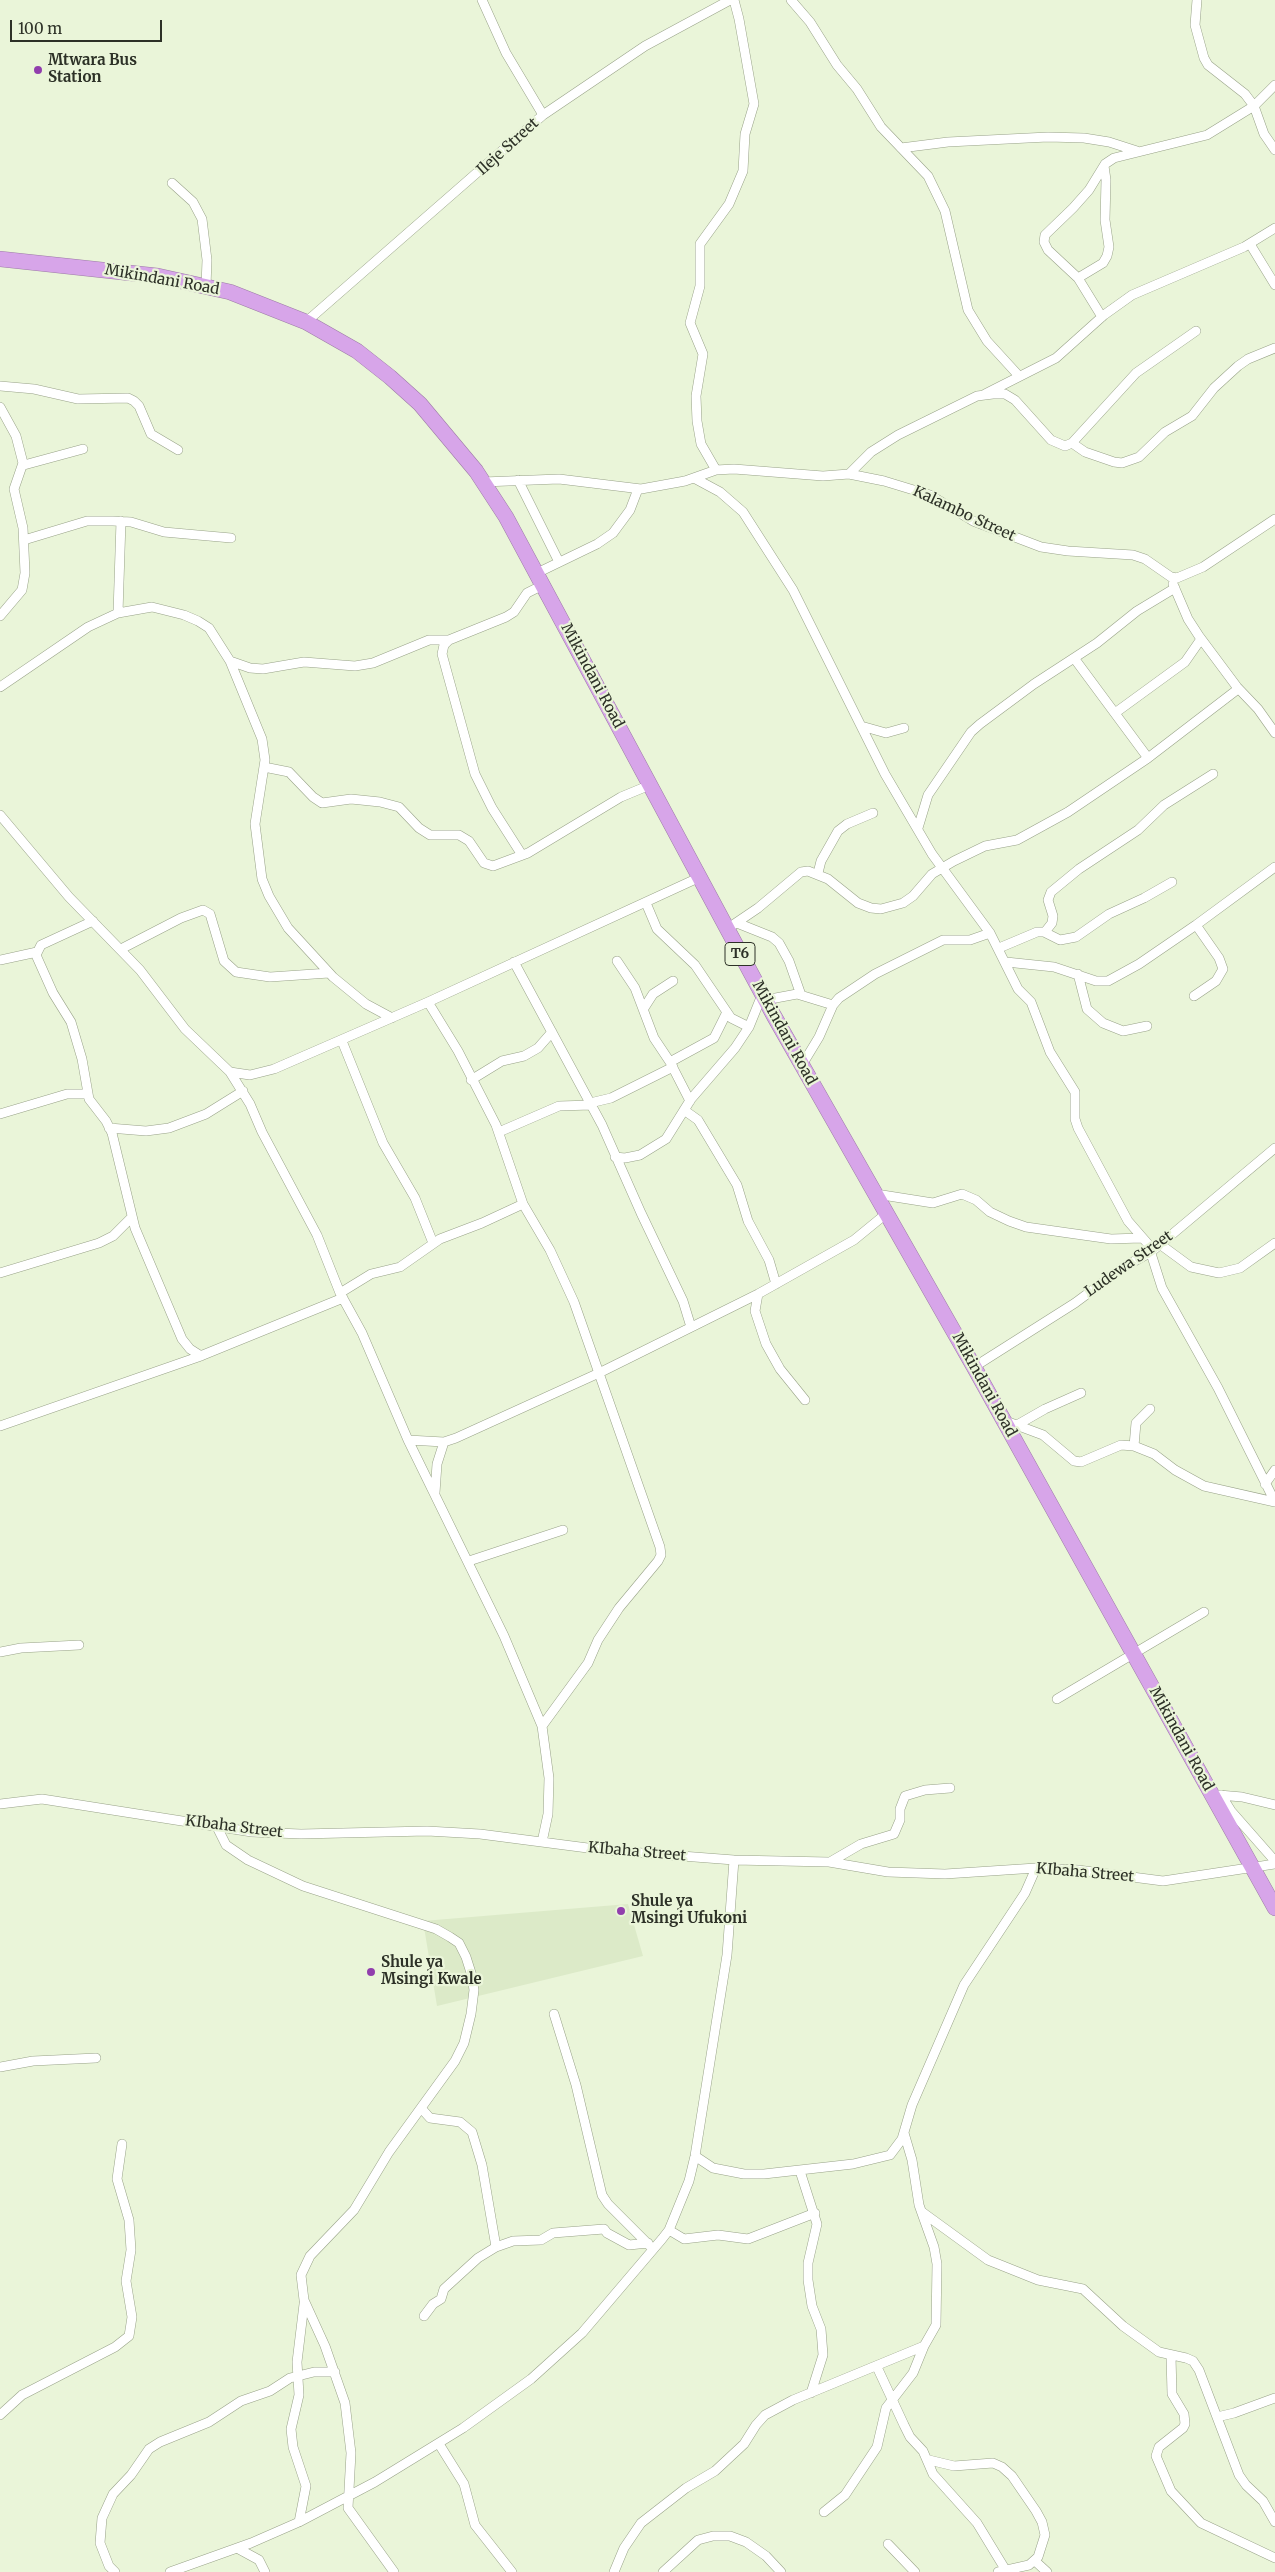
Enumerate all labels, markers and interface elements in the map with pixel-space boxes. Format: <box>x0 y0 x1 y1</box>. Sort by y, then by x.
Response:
scale bar <box>12 10 165 42</box>
text: 100 m <box>18 19 62 38</box>
place label: Mtwara Bus Station <box>48 52 137 87</box>
marker: Mtwara Bus Station <box>32 64 44 76</box>
street label: Ileje Street <box>473 115 543 179</box>
street label: Mikindani Road <box>103 261 221 299</box>
street label: Kalambo Street <box>910 482 1018 546</box>
street label: Mikindani Road <box>557 621 627 731</box>
road number: T6 <box>725 942 755 966</box>
street label: Mikindani Road <box>748 978 820 1088</box>
street label: Ludewa Street <box>1082 1227 1176 1301</box>
street label: Mikindani Road <box>948 1330 1020 1440</box>
street label: Mikindani Road <box>1145 1684 1217 1794</box>
street label: KIbaha Street <box>184 1812 284 1842</box>
street label: KIbaha Street <box>587 1839 687 1865</box>
street label: KIbaha Street <box>1035 1860 1135 1886</box>
place label: Shule ya Msingi Ufukoni <box>631 1893 747 1928</box>
marker: Shule ya Msingi Ufukoni <box>615 1905 627 1917</box>
place label: Shule ya Msingi Kwale <box>381 1954 482 1989</box>
marker: Shule ya Msingi Kwale <box>365 1966 377 1978</box>

